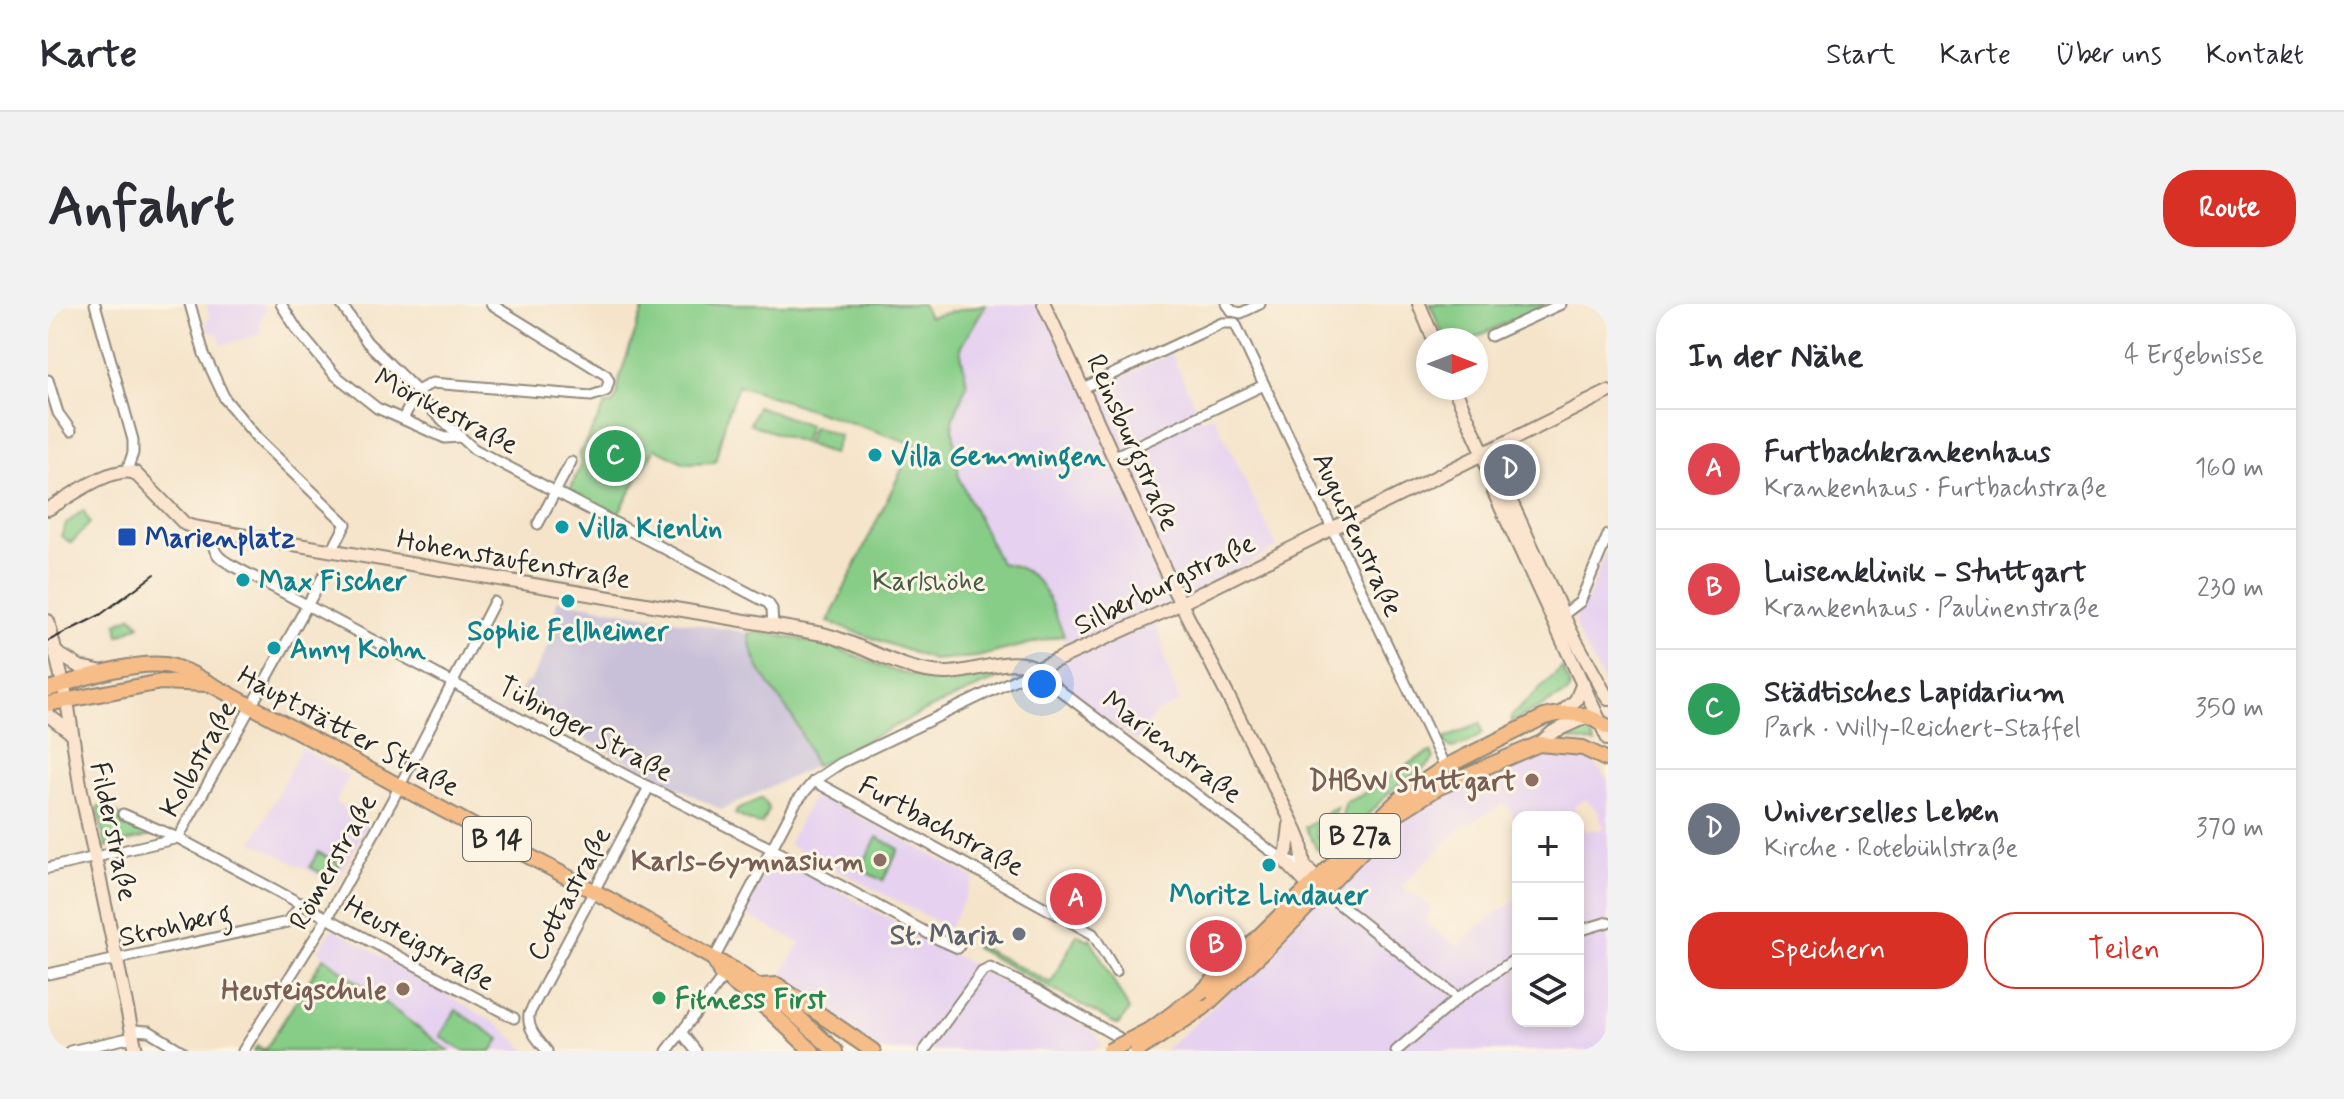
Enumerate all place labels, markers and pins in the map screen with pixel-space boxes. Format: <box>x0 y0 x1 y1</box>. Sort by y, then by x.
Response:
pin: C <box>589 426 641 486</box>
place label: Villa Gemmingen <box>891 439 1107 479</box>
pin: D <box>1484 440 1536 500</box>
marker: Villa Gemmingen <box>866 446 884 464</box>
place label: Villa Kienlin <box>578 511 722 548</box>
marker: Villa Kienlin <box>553 518 571 536</box>
place label: Marienplatz <box>145 521 295 558</box>
marker: Marienplatz <box>116 526 138 548</box>
place label: Max Fischer <box>259 564 407 601</box>
marker: Max Fischer <box>234 571 252 589</box>
marker: Sophie Fellheimer <box>559 592 577 610</box>
place label: Sophie Fellheimer <box>467 614 670 651</box>
place label: Anny Kohn <box>290 632 427 669</box>
marker: Anny Kohn <box>265 639 283 657</box>
place label: DHBW Stuttgart <box>1308 764 1516 802</box>
marker: DHBW Stuttgart <box>1523 771 1541 789</box>
place label: Karls-Gymnasium <box>631 844 864 881</box>
marker: Karls-Gymnasium <box>871 851 889 869</box>
marker: Moritz Lindauer <box>1260 856 1278 874</box>
pin: A <box>1050 869 1102 929</box>
place label: Moritz Lindauer <box>1169 878 1369 915</box>
pin: B <box>1190 916 1242 976</box>
place label: St. Maria <box>890 918 1004 955</box>
marker: St. Maria <box>1010 925 1028 943</box>
place label: Heusteigschule <box>221 973 387 1011</box>
marker: Heusteigschule <box>394 980 412 998</box>
place label: Fitness First <box>675 982 827 1019</box>
marker: Fitness First <box>650 989 668 1007</box>

